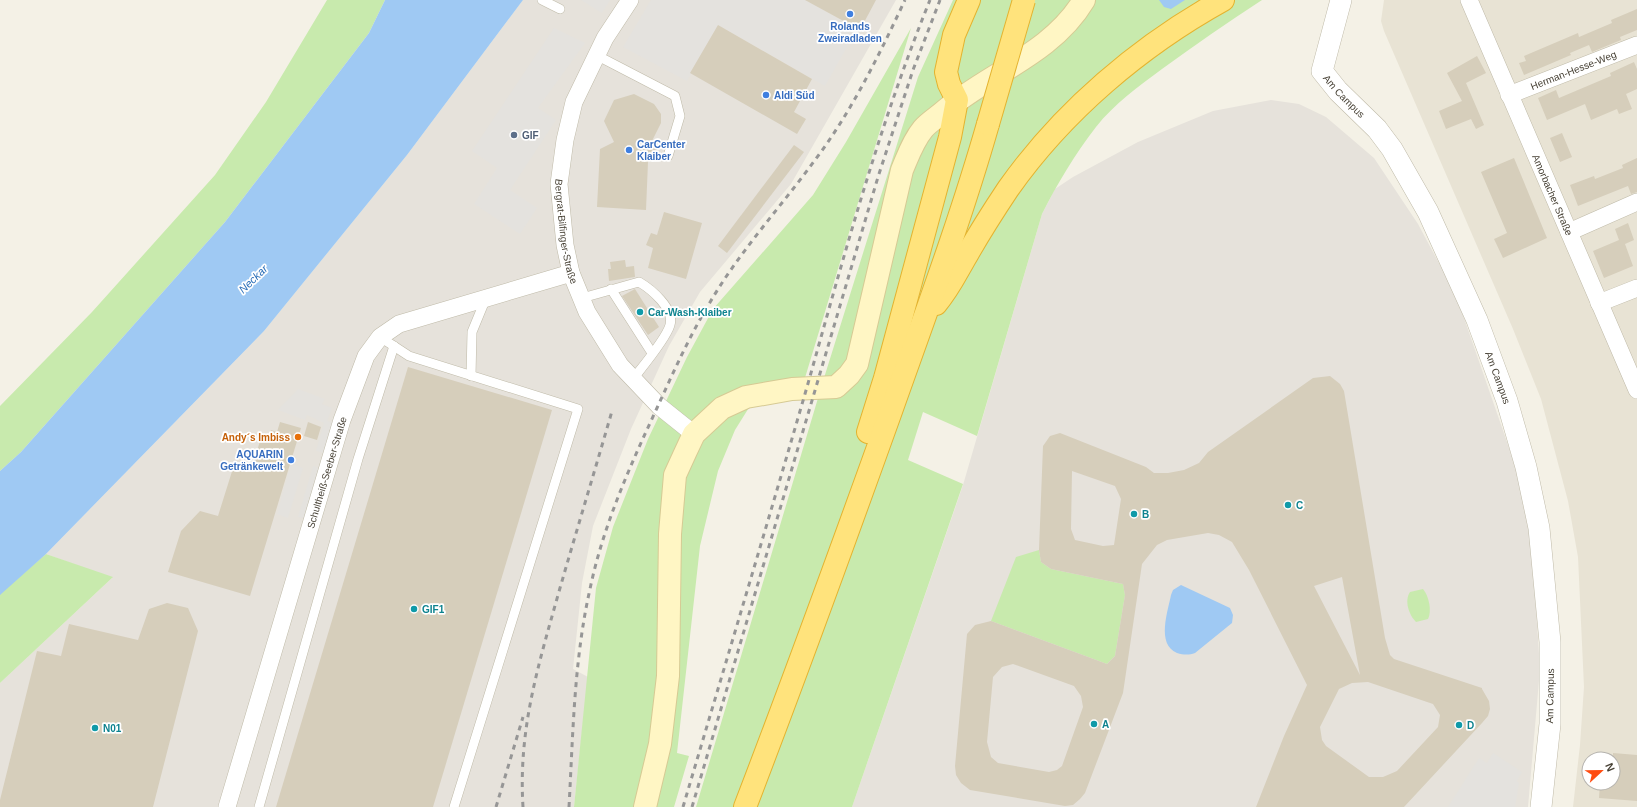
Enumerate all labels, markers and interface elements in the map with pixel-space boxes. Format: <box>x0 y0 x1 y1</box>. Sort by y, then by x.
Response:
marker: Rolands Zweiradladen <box>845 9 855 19</box>
place label: Rolands Zweiradladen <box>818 21 882 44</box>
street label: Herman-Hesse-Weg <box>1529 48 1618 92</box>
street label: Am Campus <box>1321 72 1367 120</box>
marker: Aldi Süd <box>761 90 771 100</box>
place label: Aldi Süd <box>774 90 815 101</box>
marker: GIF <box>509 130 519 140</box>
place label: GIF <box>522 130 539 141</box>
place label: CarCenter Klaiber <box>637 139 685 162</box>
marker: CarCenter Klaiber <box>624 145 634 155</box>
street label: Amorbacher Straße <box>1531 152 1575 237</box>
street label: Bergrat-Bilfinger-Straße <box>553 178 580 286</box>
water label: Neckar <box>236 262 271 295</box>
marker: Car-Wash-Klaiber <box>635 307 645 317</box>
place label: Car-Wash-Klaiber <box>648 307 732 318</box>
street label: Am Campus <box>1484 350 1513 405</box>
street label: Schultheiß-Seeber-Straße <box>305 414 348 530</box>
place label: Andy´s Imbiss <box>222 432 290 443</box>
marker: Andy´s Imbiss <box>293 432 303 442</box>
place label: AQUARIN Getränkewelt <box>220 449 284 472</box>
marker: AQUARIN Getränkewelt <box>286 455 296 465</box>
marker: C <box>1283 500 1293 510</box>
place label: C <box>1296 500 1303 511</box>
marker: B <box>1129 509 1139 519</box>
place label: B <box>1142 509 1149 520</box>
marker: GIF1 <box>409 604 419 614</box>
place label: GIF1 <box>422 604 445 615</box>
street label: Am Campus <box>1544 668 1556 724</box>
marker: A <box>1089 719 1099 729</box>
place label: A <box>1102 719 1109 730</box>
marker: D <box>1454 720 1464 730</box>
place label: D <box>1467 720 1474 731</box>
marker: N01 <box>90 723 100 733</box>
place label: N01 <box>103 723 122 734</box>
north arrow <box>1581 751 1621 791</box>
text: N <box>1603 761 1617 773</box>

